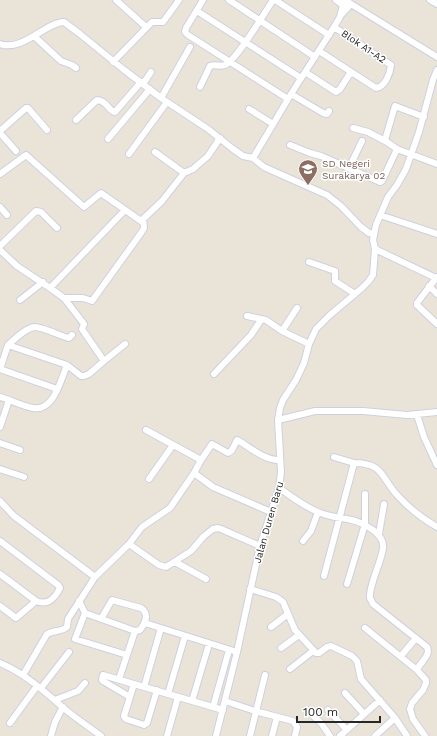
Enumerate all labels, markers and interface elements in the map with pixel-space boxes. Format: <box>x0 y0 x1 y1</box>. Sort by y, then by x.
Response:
street label: Blok A1-A2 <box>339 28 388 65</box>
school or university icon: SD Negeri Surakarya 02 <box>297 158 319 186</box>
place label: SD Negeri Surakarya 02 <box>322 158 386 181</box>
street label: Jalan Duren Baru <box>252 480 285 564</box>
scale bar <box>297 698 380 724</box>
text: 100 m <box>303 705 338 719</box>

